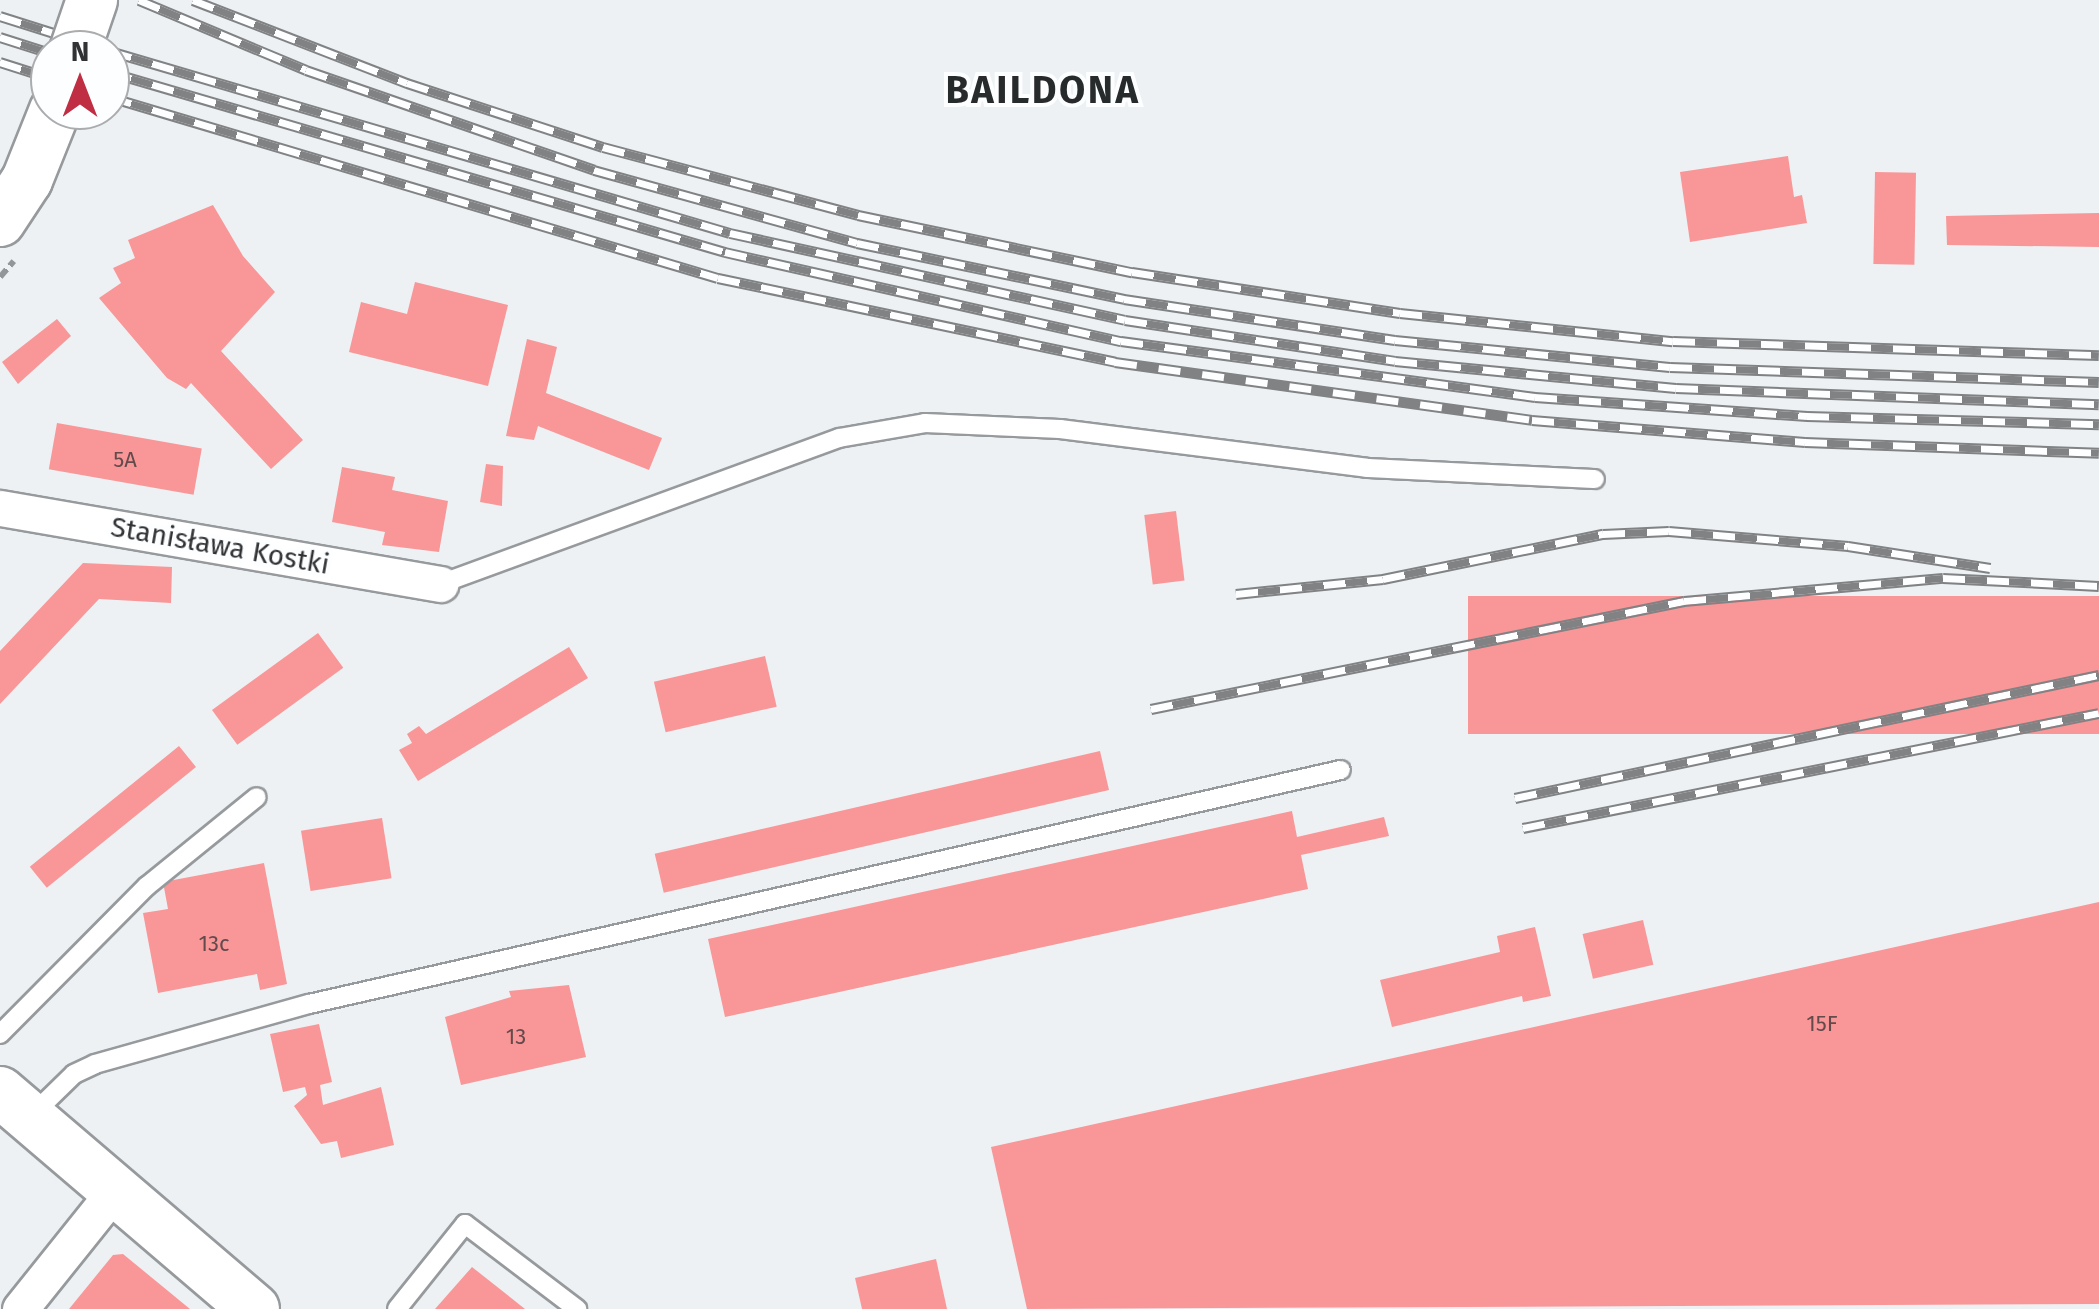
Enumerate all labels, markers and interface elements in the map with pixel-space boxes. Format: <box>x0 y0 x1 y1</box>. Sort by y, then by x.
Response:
north arrow <box>30 30 130 130</box>
text: N <box>71 35 89 68</box>
district label: BAILDONA <box>946 68 1140 114</box>
house number: 5A <box>113 447 137 473</box>
street label: Stanisława Kostki <box>108 510 332 582</box>
house number: 13c <box>198 931 230 957</box>
house number: 15F <box>1806 1011 1838 1037</box>
house number: 13 <box>506 1024 526 1050</box>

